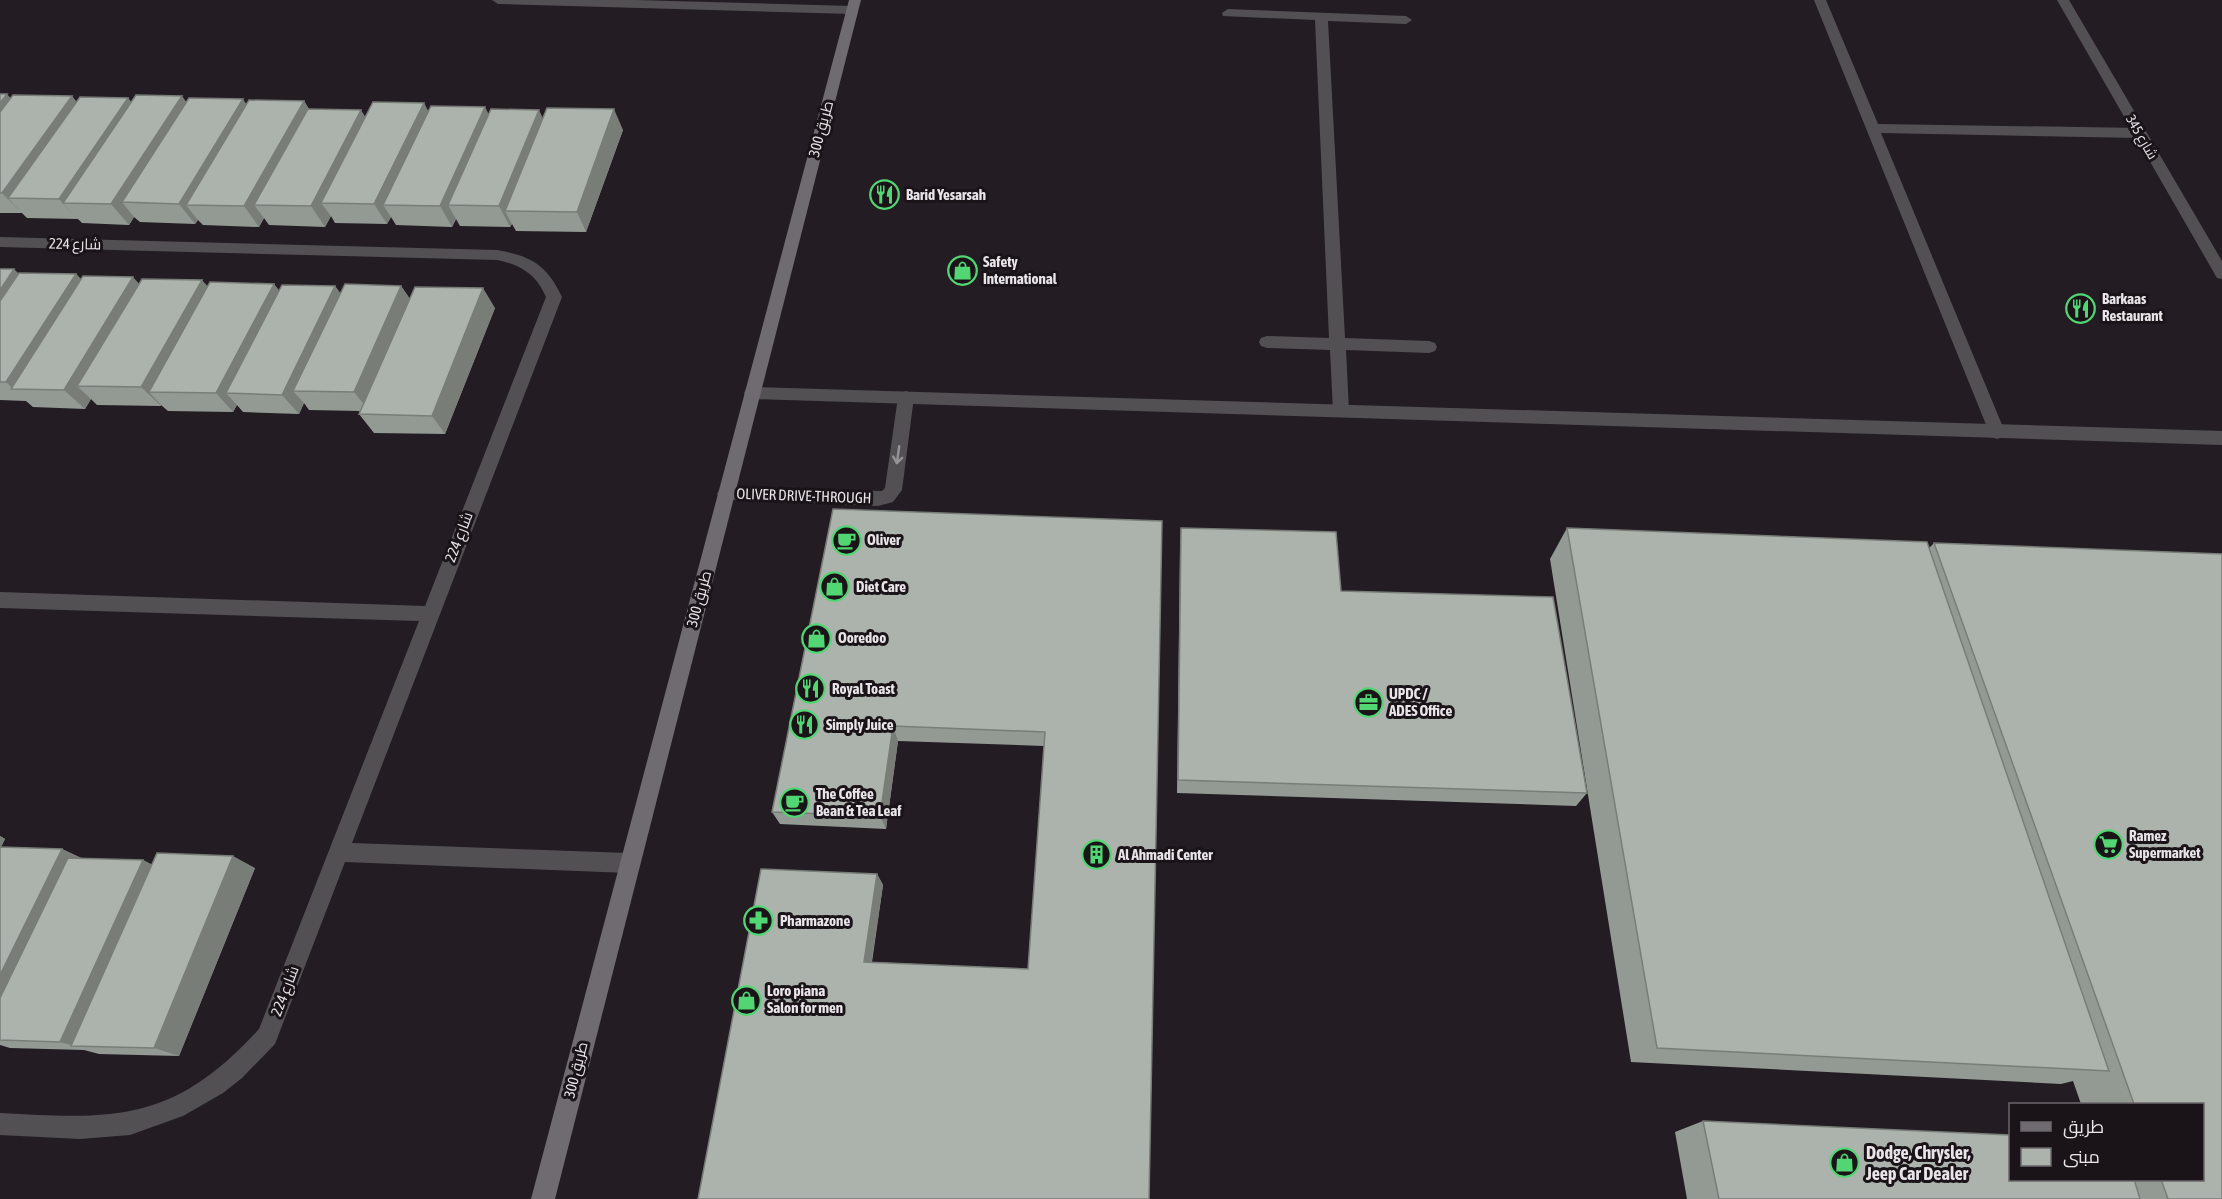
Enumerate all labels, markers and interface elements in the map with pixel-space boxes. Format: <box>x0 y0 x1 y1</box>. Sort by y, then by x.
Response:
street label: طريق 300 <box>805 99 838 159</box>
street label: شارع 345 <box>2122 112 2161 163</box>
restaurant icon: Barid Yesarsah <box>869 179 901 211</box>
place label: Barid Yesarsah <box>906 186 986 203</box>
street label: شارع 224 <box>49 235 101 255</box>
place label: Safety International <box>983 253 1058 287</box>
shop icon: Safety International <box>946 255 978 287</box>
place label: Barkaas Restaurant <box>2102 290 2164 324</box>
restaurant icon: Barkaas Restaurant <box>2065 292 2097 324</box>
one-way arrow <box>892 445 903 465</box>
street label: OLIVER DRIVE-THROUGH <box>736 485 872 506</box>
street label: شارع 224 <box>441 509 479 565</box>
cafe icon: Oliver <box>830 524 862 556</box>
place label: Oliver <box>867 531 901 548</box>
street label: طريق 300 <box>683 569 716 629</box>
shop icon: Diet Care <box>819 571 851 603</box>
place label: Diet Care <box>856 578 906 595</box>
shop icon: Ooredoo <box>801 622 833 654</box>
place label: Ooredoo <box>838 629 886 646</box>
restaurant icon: Royal Toast <box>795 673 827 705</box>
place label: Royal Toast <box>832 680 895 697</box>
place label: UPDC / ADES Office <box>1388 685 1452 719</box>
office icon: UPDC / ADES Office <box>1352 687 1384 719</box>
restaurant icon: Simply Juice <box>789 709 821 741</box>
place label: Simply Juice <box>826 716 894 733</box>
place label: The Coffee Bean & Tea Leaf <box>816 785 902 819</box>
cafe icon: The Coffee Bean & Tea Leaf <box>779 787 811 819</box>
place label: Ramez Supermarket <box>2129 827 2201 861</box>
supermarket icon: Ramez Supermarket <box>2092 829 2124 861</box>
building icon: Al Ahmadi Center <box>1081 839 1113 871</box>
place label: Al Ahmadi Center <box>1117 846 1213 863</box>
pharmacy icon: Pharmazone <box>743 905 775 937</box>
place label: Pharmazone <box>780 912 850 929</box>
street label: شارع 224 <box>267 963 305 1019</box>
place label: Loro piana Salon for men <box>767 982 843 1016</box>
shop icon: Loro piana Salon for men <box>730 984 762 1016</box>
street label: طريق 300 <box>560 1040 593 1100</box>
legend <box>2009 1103 2204 1181</box>
text: طريق <box>2063 1116 2104 1139</box>
place label: Dodge, Chrysler, Jeep Car Dealer <box>1865 1142 1971 1184</box>
text: مبنى <box>2063 1146 2100 1168</box>
shop icon: Dodge, Chrysler, Jeep Car Dealer <box>1829 1147 1861 1179</box>

